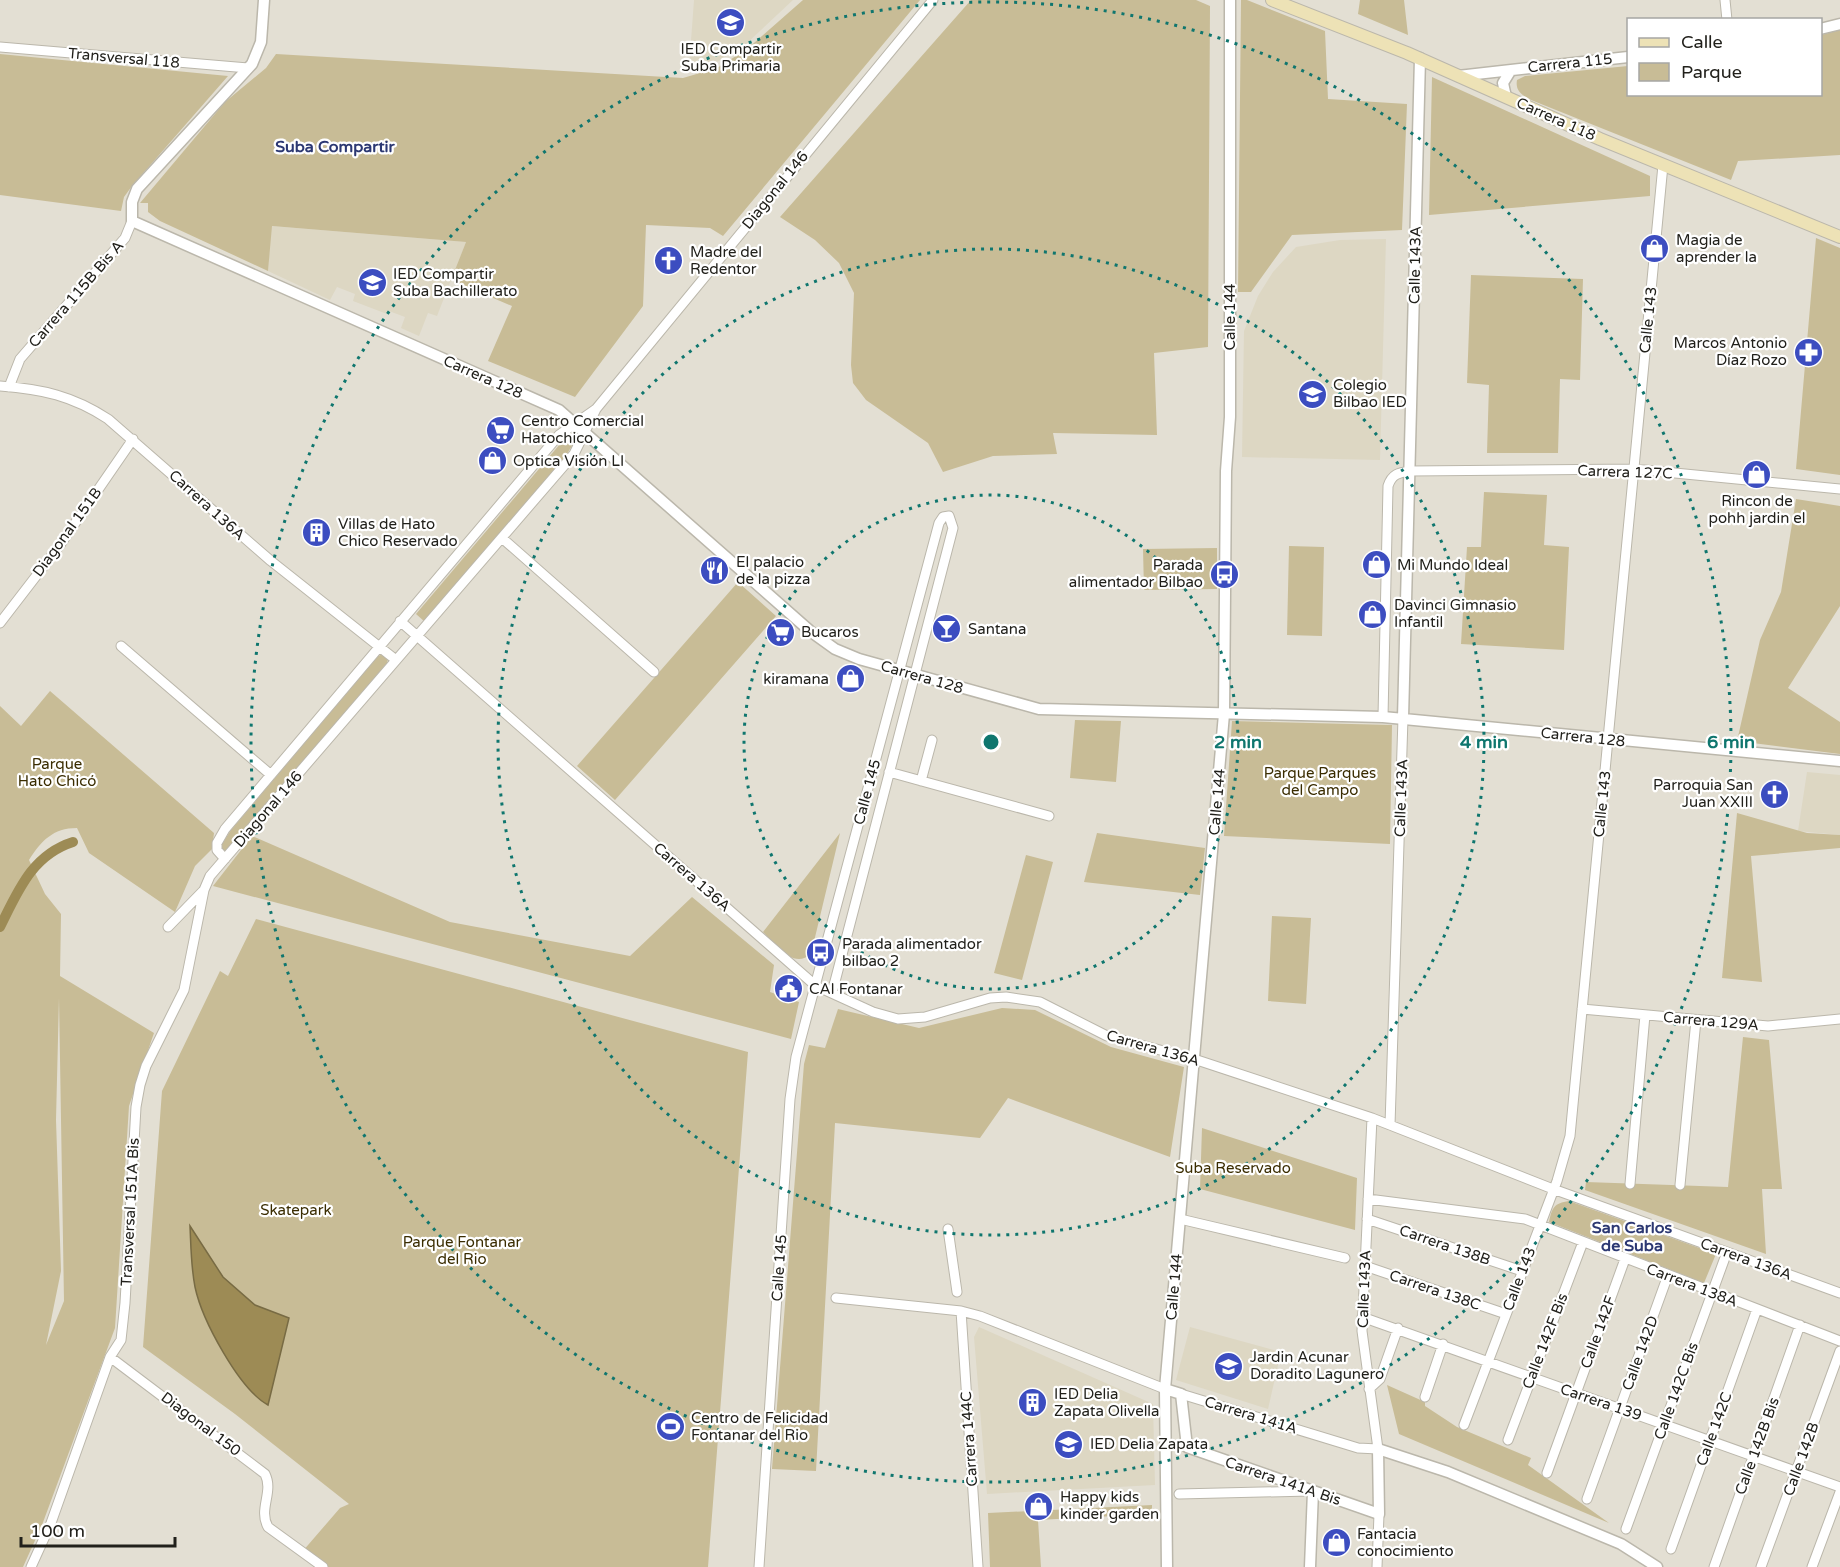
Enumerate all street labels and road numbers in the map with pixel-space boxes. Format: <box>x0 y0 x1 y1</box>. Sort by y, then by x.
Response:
street label: Transversal 118 <box>67 44 181 72</box>
street label: Carrera 115 <box>1527 50 1613 76</box>
street label: Carrera 118 <box>1514 94 1598 144</box>
street label: Diagonal 146 <box>738 147 812 233</box>
street label: Calle 143A <box>1405 226 1425 304</box>
street label: Carrera 115B Bis A <box>25 237 127 351</box>
street label: Calle 144 <box>1221 284 1239 350</box>
street label: Calle 143 <box>1636 286 1660 354</box>
street label: Carrera 128 <box>441 352 525 402</box>
street label: Carrera 127C <box>1577 461 1673 483</box>
street label: Carrera 136A <box>165 466 249 544</box>
street label: Diagonal 151B <box>29 484 105 580</box>
street label: Carrera 128 <box>879 657 965 697</box>
street label: Carrera 128 <box>1540 724 1626 750</box>
street label: Calle 145 <box>850 757 884 827</box>
street label: Calle 143A <box>1391 759 1411 837</box>
street label: Diagonal 146 <box>230 767 306 851</box>
street label: Calle 144 <box>1205 768 1229 836</box>
street label: Calle 143 <box>1590 770 1614 838</box>
street label: Carrera 136A <box>650 839 734 915</box>
street label: Carrera 129A <box>1662 1008 1760 1034</box>
street label: Carrera 136A <box>1104 1026 1202 1070</box>
street label: Transversal 151A Bis <box>117 1137 143 1287</box>
street label: Carrera 138B <box>1397 1221 1493 1269</box>
street label: Calle 145 <box>768 1234 790 1302</box>
street label: Carrera 136A <box>1698 1234 1794 1284</box>
street label: Calle 143 <box>1499 1245 1539 1313</box>
street label: Calle 143A <box>1354 1250 1374 1328</box>
street label: Calle 144 <box>1162 1253 1186 1321</box>
street label: Carrera 138A <box>1644 1259 1740 1311</box>
street label: Carrera 138C <box>1387 1266 1483 1314</box>
street label: Calle 142F Bis <box>1518 1291 1572 1391</box>
street label: Calle 142F <box>1577 1293 1619 1371</box>
street label: Calle 142D <box>1618 1313 1662 1393</box>
street label: Calle 142C Bis <box>1650 1340 1702 1442</box>
street label: Carrera 139 <box>1558 1380 1644 1424</box>
street label: Diagonal 150 <box>158 1388 244 1460</box>
street label: Calle 142C <box>1692 1390 1736 1468</box>
street label: Carrera 144C <box>957 1391 981 1487</box>
street label: Carrera 141A <box>1202 1392 1300 1438</box>
street label: Calle 142B Bis <box>1731 1395 1783 1497</box>
street label: Calle 142B <box>1779 1420 1823 1498</box>
street label: Carrera 141A Bis <box>1223 1453 1343 1509</box>

